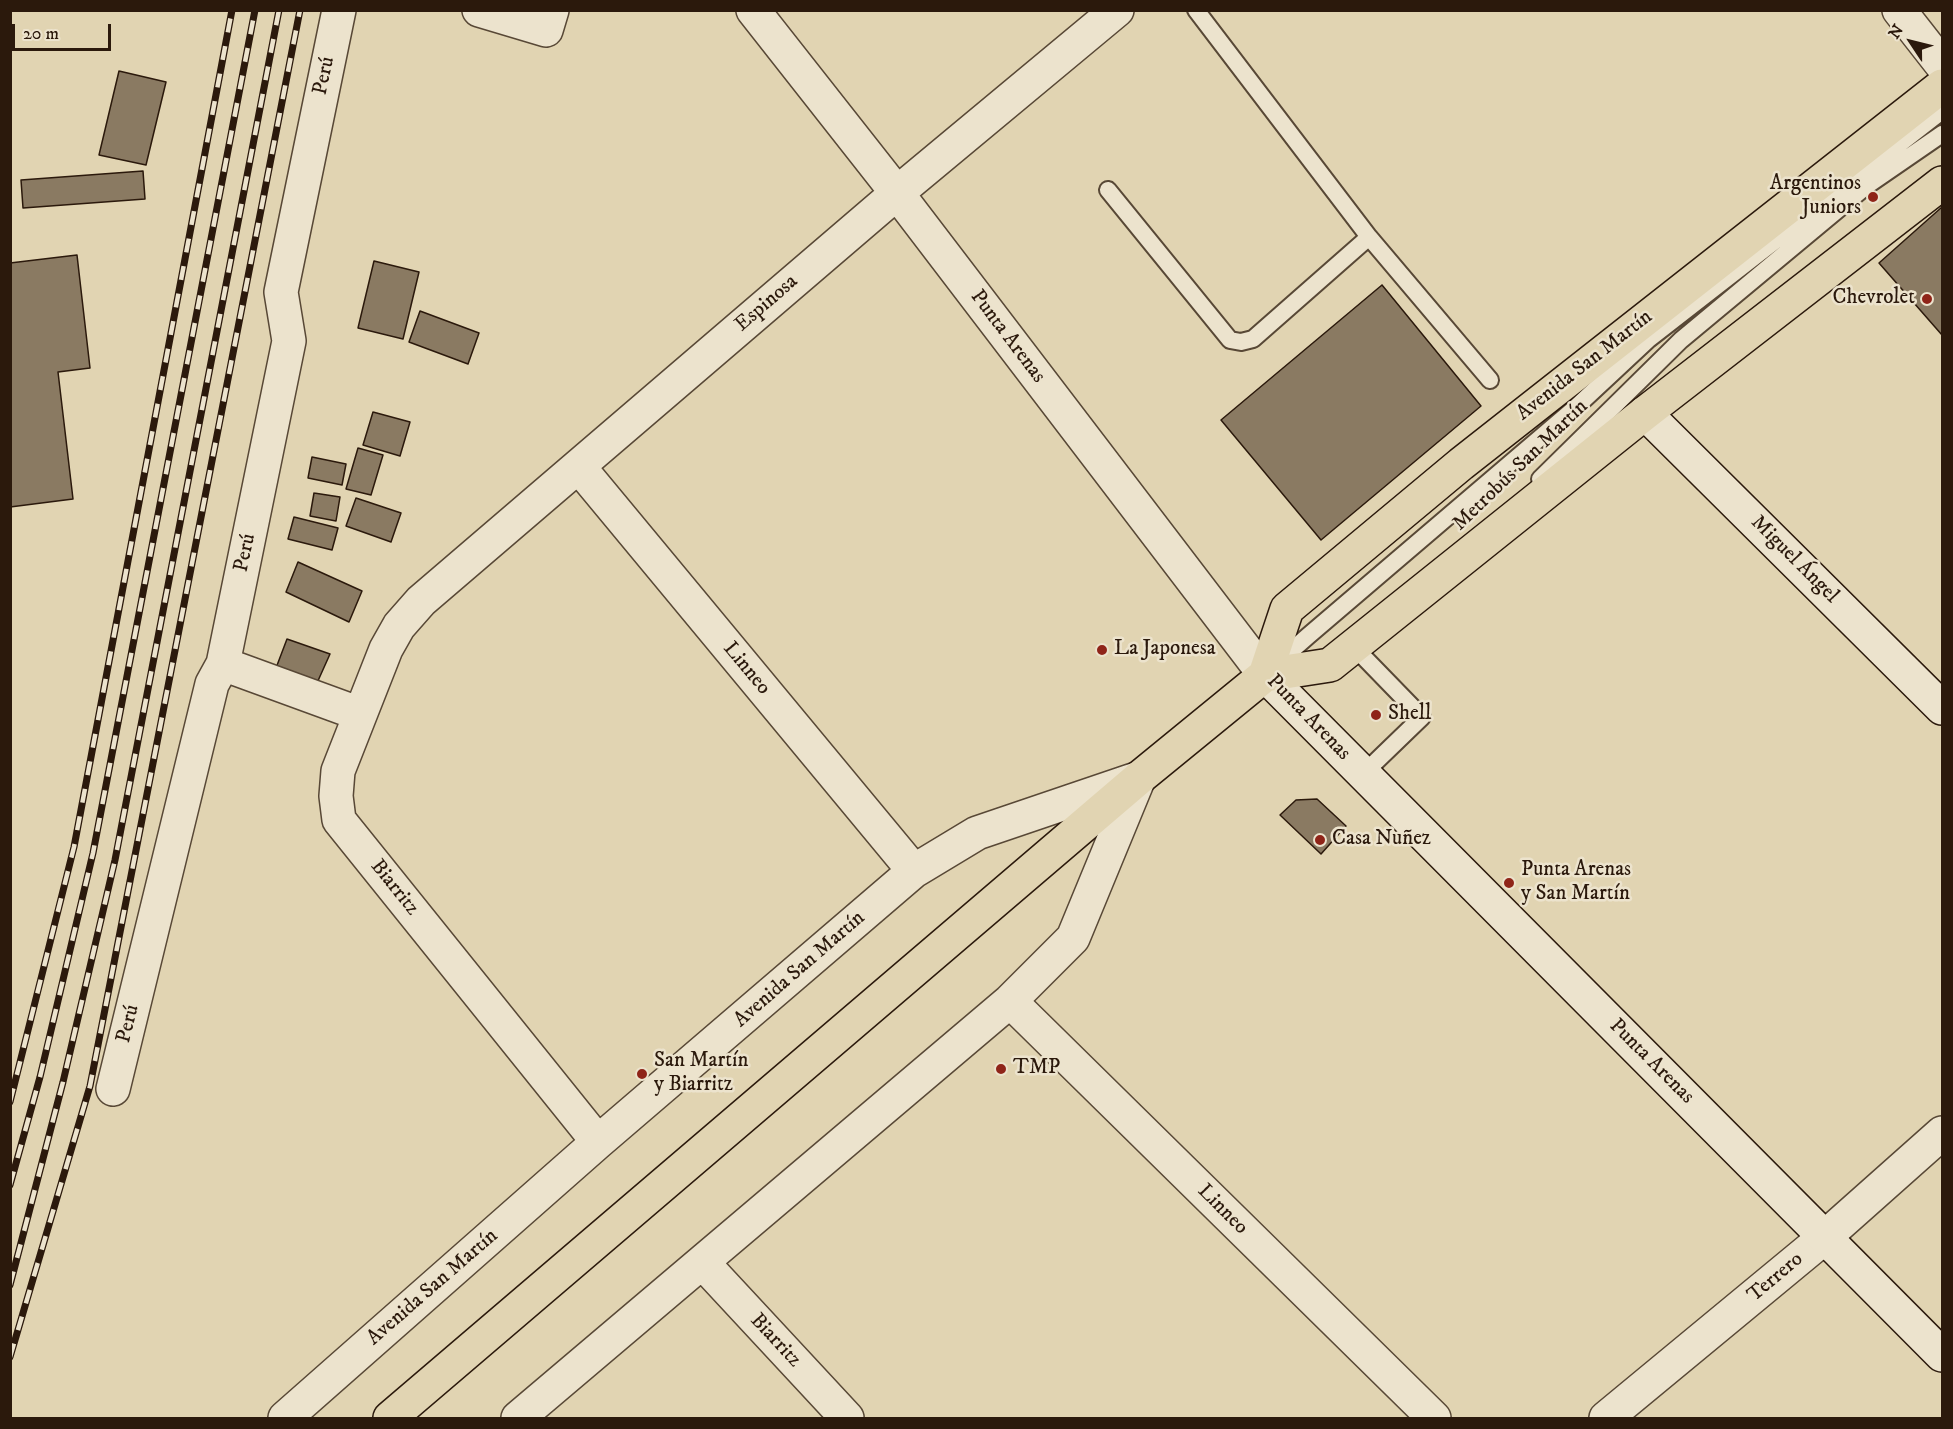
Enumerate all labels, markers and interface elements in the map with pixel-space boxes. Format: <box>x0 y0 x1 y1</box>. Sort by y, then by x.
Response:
scale bar <box>15 12 114 50</box>
north arrow <box>1881 12 1941 72</box>
text: N <box>1884 21 1908 43</box>
text: 20 m <box>23 23 59 45</box>
street label: Perú <box>309 55 341 97</box>
place label: Argentinos Juniors <box>1770 172 1861 222</box>
marker: Argentinos Juniors <box>1866 190 1880 204</box>
street label: Espinosa <box>730 270 804 338</box>
street label: Punta Arenas <box>964 285 1050 389</box>
place label: Chevrolet <box>1833 286 1915 312</box>
marker: Chevrolet <box>1920 292 1934 306</box>
street label: Avenida San Martín <box>1512 305 1658 427</box>
street label: Metrobús San Martín <box>1448 395 1594 537</box>
street label: Miguel Ángel <box>1745 511 1843 609</box>
street label: Perú <box>230 532 262 574</box>
street label: Linneo <box>717 637 775 701</box>
place label: La Japonesa <box>1114 637 1216 663</box>
marker: La Japonesa <box>1095 643 1109 657</box>
street label: Punta Arenas <box>1261 670 1355 766</box>
place label: Shell <box>1388 702 1431 728</box>
marker: Shell <box>1369 708 1383 722</box>
place label: Casa Nuñez <box>1332 827 1431 853</box>
marker: Casa Nuñez <box>1313 833 1327 847</box>
street label: Biarritz <box>364 855 424 921</box>
place label: Punta Arenas y San Martín <box>1521 858 1631 908</box>
marker: Punta Arenas y San Martín <box>1502 876 1516 890</box>
street label: Avenida San Martín <box>729 906 871 1034</box>
street label: Perú <box>112 1002 146 1046</box>
street label: Punta Arenas <box>1603 1014 1699 1110</box>
place label: San Martín y Biarritz <box>654 1049 748 1099</box>
place label: TMP <box>1013 1056 1060 1082</box>
marker: TMP <box>994 1062 1008 1076</box>
marker: San Martín y Biarritz <box>635 1067 649 1081</box>
street label: Linneo <box>1191 1179 1253 1241</box>
street label: Avenida San Martín <box>362 1224 504 1352</box>
street label: Terrero <box>1743 1248 1809 1308</box>
street label: Biarritz <box>744 1309 806 1373</box>

